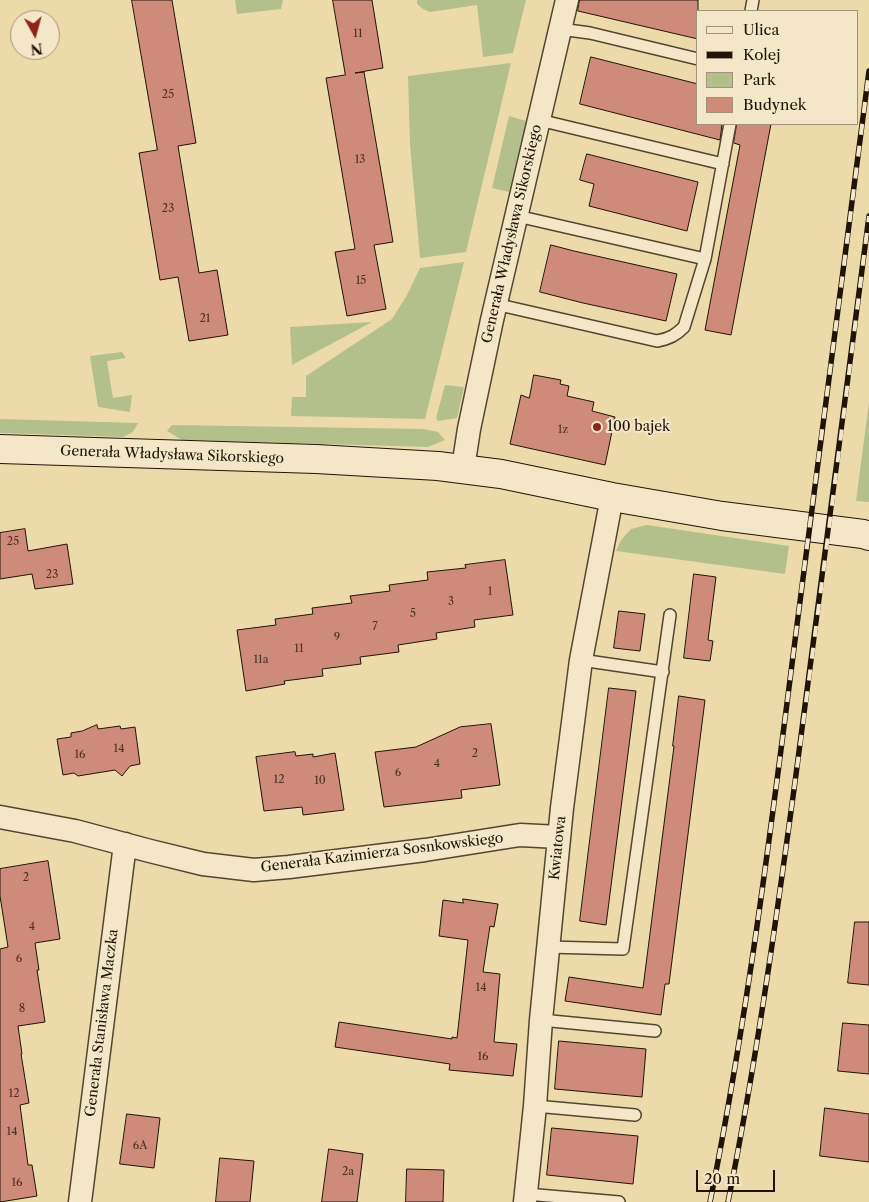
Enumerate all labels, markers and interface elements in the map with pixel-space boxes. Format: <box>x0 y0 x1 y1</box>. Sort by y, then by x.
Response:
north arrow <box>10 10 60 60</box>
legend <box>696 10 859 125</box>
text: Ulica <box>743 20 779 39</box>
house number: 11 <box>353 27 363 41</box>
text: N <box>30 39 44 59</box>
text: Kolej <box>743 45 780 64</box>
text: Park <box>743 70 776 89</box>
house number: 25 <box>162 88 174 102</box>
text: Budynek <box>743 95 807 114</box>
street label: Generała Władysława Sikorskiego <box>479 123 545 345</box>
house number: 13 <box>355 153 365 167</box>
house number: 23 <box>162 202 174 216</box>
house number: 15 <box>356 274 366 288</box>
house number: 21 <box>200 312 210 326</box>
place label: 100 bajek <box>607 419 670 435</box>
marker: 100 bajek <box>591 421 603 433</box>
house number: 1z <box>558 423 568 437</box>
street label: Generała Władysława Sikorskiego <box>60 443 284 467</box>
house number: 25 <box>7 535 19 549</box>
house number: 23 <box>46 568 58 582</box>
house number: 1 <box>488 585 492 599</box>
house number: 3 <box>448 595 454 609</box>
house number: 5 <box>410 607 416 621</box>
house number: 7 <box>372 620 378 634</box>
house number: 9 <box>334 631 340 645</box>
house number: 11 <box>294 642 304 656</box>
house number: 11a <box>253 653 269 667</box>
house number: 14 <box>114 742 124 756</box>
house number: 2 <box>472 747 478 761</box>
house number: 16 <box>74 748 86 762</box>
house number: 4 <box>434 757 440 771</box>
house number: 6 <box>395 766 401 780</box>
house number: 12 <box>274 773 284 787</box>
house number: 10 <box>314 774 326 788</box>
street label: Kwiatowa <box>546 815 570 881</box>
street label: Generała Kazimierza Sosnkowskiego <box>260 830 504 876</box>
house number: 2 <box>23 871 29 885</box>
house number: 4 <box>29 920 35 934</box>
street label: Generała Stanisława Maczka <box>82 928 122 1118</box>
house number: 6 <box>16 952 22 966</box>
house number: 14 <box>476 981 486 995</box>
house number: 8 <box>19 1002 25 1016</box>
house number: 16 <box>477 1050 489 1064</box>
house number: 12 <box>9 1087 19 1101</box>
house number: 14 <box>7 1125 17 1139</box>
house number: 6A <box>133 1139 147 1153</box>
scale bar <box>699 1160 778 1192</box>
house number: 2a <box>342 1165 354 1179</box>
text: 20 m <box>704 1169 740 1188</box>
house number: 16 <box>11 1176 23 1190</box>

